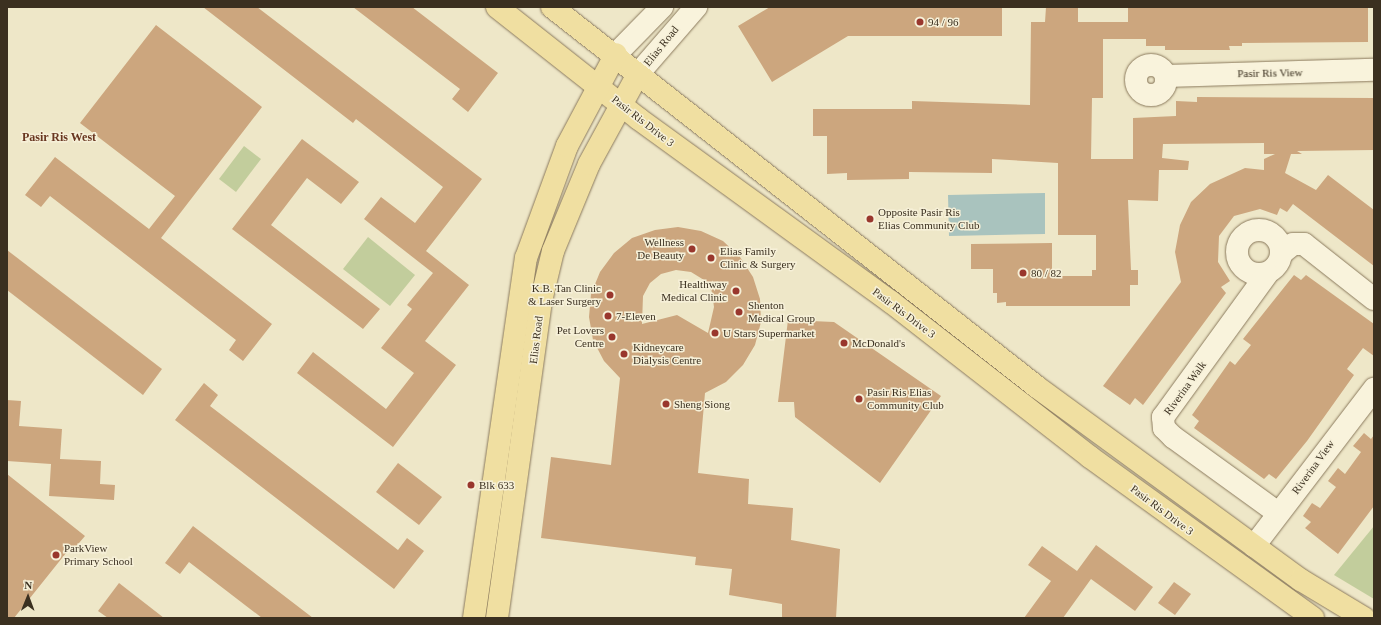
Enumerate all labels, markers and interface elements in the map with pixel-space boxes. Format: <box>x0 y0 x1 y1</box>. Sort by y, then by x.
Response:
place label: 94 / 96 <box>928 15 959 29</box>
marker: 94 / 96 <box>915 17 925 27</box>
street label: Elias Road <box>641 23 681 69</box>
street label: Pasir Ris View <box>1237 66 1303 80</box>
street label: Pasir Ris Drive 3 <box>609 93 677 149</box>
district label: Pasir Ris West <box>22 131 96 145</box>
place label: Opposite Pasir Ris Elias Community Club <box>878 206 979 232</box>
marker: Opposite Pasir Ris Elias Community Club <box>865 214 875 224</box>
place label: Wellness De Beauty <box>637 236 684 262</box>
marker: Wellness De Beauty <box>687 244 697 254</box>
place label: Elias Family Clinic & Surgery <box>720 245 796 271</box>
marker: Elias Family Clinic & Surgery <box>705 252 717 264</box>
place label: 80 / 82 <box>1031 266 1062 280</box>
marker: 80 / 82 <box>1018 268 1028 278</box>
place label: Healthway Medical Clinic <box>661 278 727 304</box>
place label: K.B. Tan Clinic & Laser Surgery <box>528 282 601 308</box>
marker: Healthway Medical Clinic <box>730 285 742 297</box>
street label: Pasir Ris Drive 3 <box>870 285 938 341</box>
marker: K.B. Tan Clinic & Laser Surgery <box>604 289 616 301</box>
place label: Shenton Medical Group <box>748 299 815 325</box>
marker: Shenton Medical Group <box>733 306 745 318</box>
place label: 7-Eleven <box>616 309 656 323</box>
marker: 7-Eleven <box>603 311 613 321</box>
street label: Elias Road <box>527 315 545 365</box>
place label: Pet Lovers Centre <box>557 324 604 350</box>
place label: U Stars Supermarket <box>723 326 815 340</box>
marker: U Stars Supermarket <box>710 328 720 338</box>
marker: Pet Lovers Centre <box>607 332 617 342</box>
place label: McDonald's <box>852 336 905 350</box>
marker: McDonald's <box>839 338 849 348</box>
place label: Kidneycare Dialysis Centre <box>633 341 701 367</box>
marker: Kidneycare Dialysis Centre <box>618 348 630 360</box>
street label: Riverina Walk <box>1161 358 1209 418</box>
place label: Pasir Ris Elias Community Club <box>867 386 944 412</box>
marker: Pasir Ris Elias Community Club <box>854 394 864 404</box>
place label: Sheng Siong <box>674 397 730 411</box>
marker: Sheng Siong <box>661 399 671 409</box>
street label: Riverina View <box>1289 437 1337 497</box>
place label: Blk 633 <box>479 478 514 492</box>
marker: Blk 633 <box>466 480 476 490</box>
street label: Pasir Ris Drive 3 <box>1128 482 1196 538</box>
place label: ParkView Primary School <box>64 542 133 568</box>
marker: ParkView Primary School <box>51 550 61 560</box>
north arrow <box>8 577 48 617</box>
text: N <box>24 579 32 591</box>

